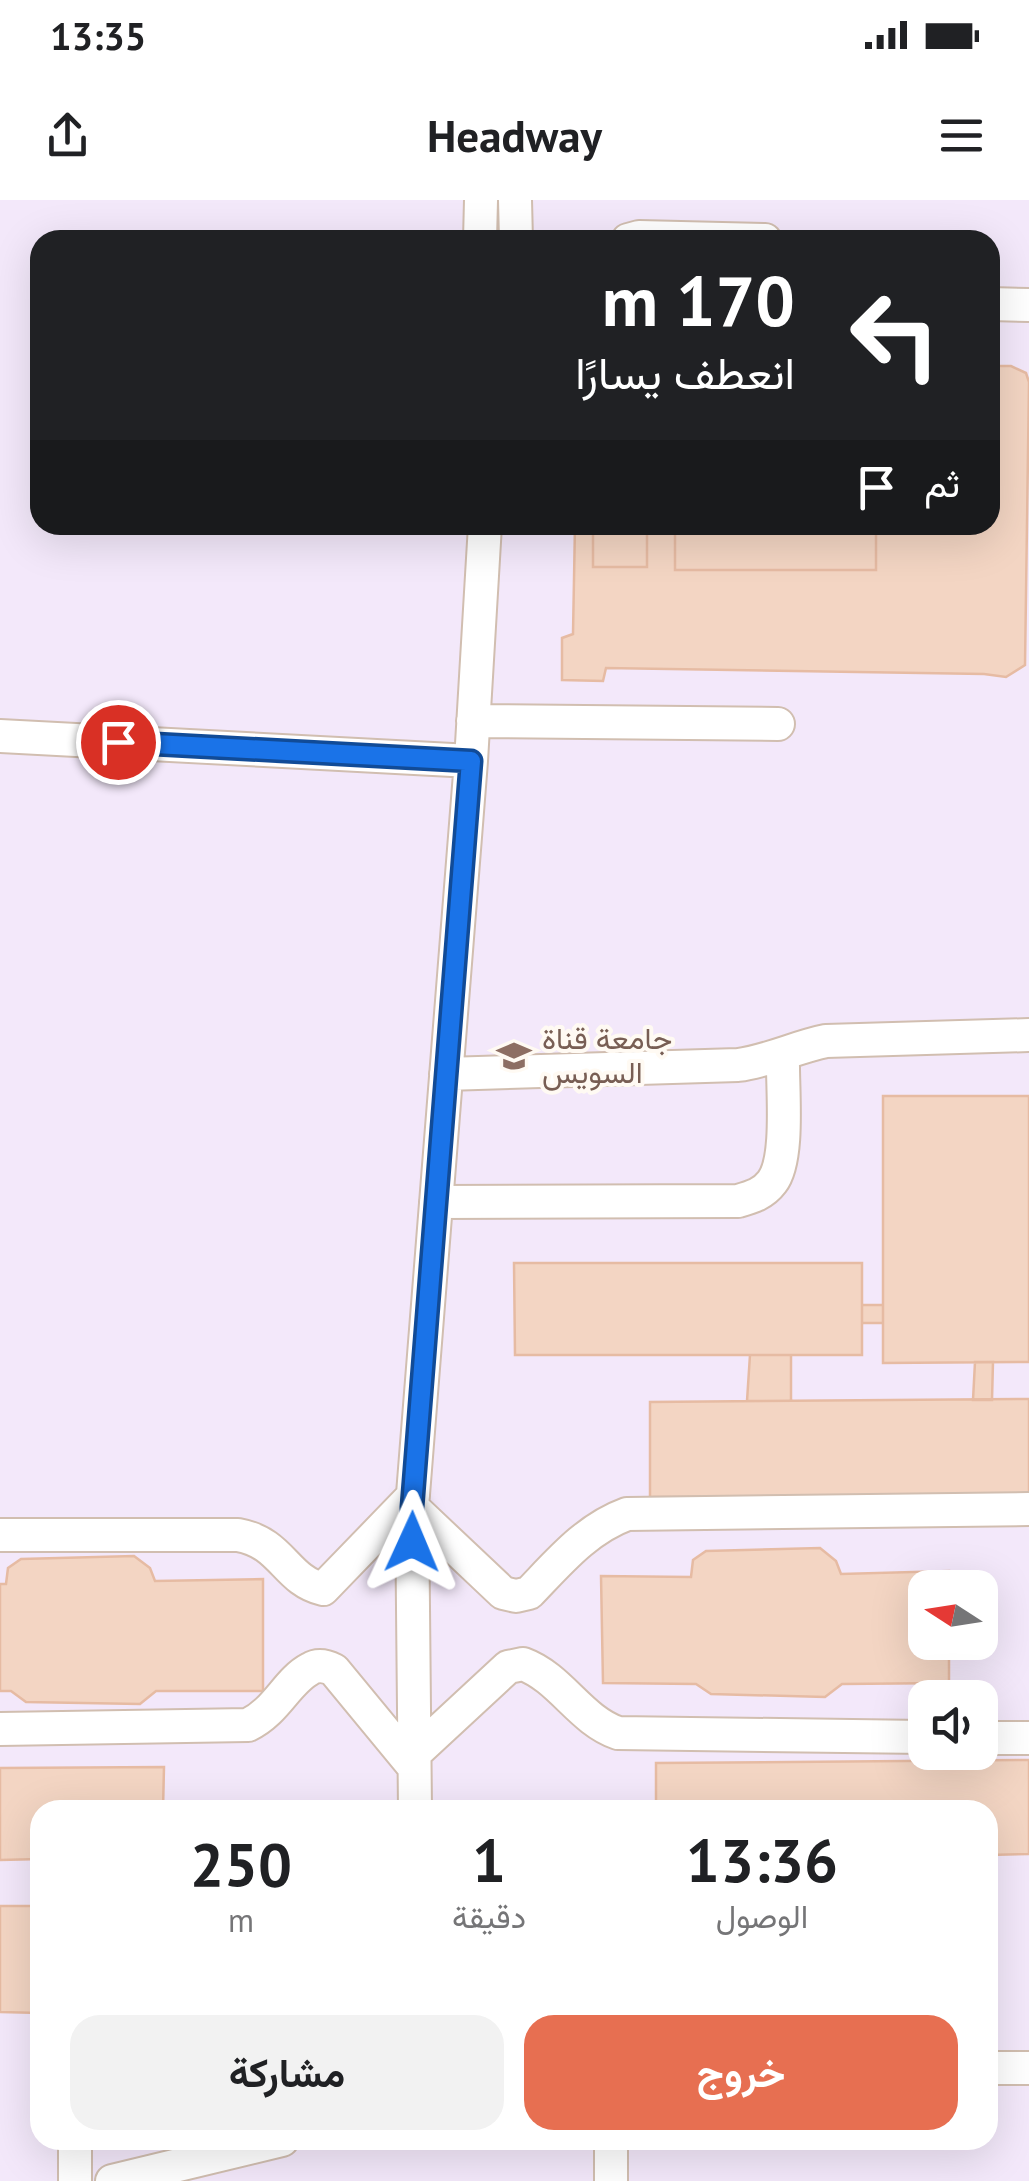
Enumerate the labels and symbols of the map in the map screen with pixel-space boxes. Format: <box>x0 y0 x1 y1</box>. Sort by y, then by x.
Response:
pin <box>76 700 161 785</box>
place label: جامعة قناة السويس <box>542 1018 672 1091</box>
school or university icon: جامعة قناة السويس <box>495 1037 533 1075</box>
position arrow <box>360 1490 464 1594</box>
north arrow <box>908 1570 998 1660</box>

